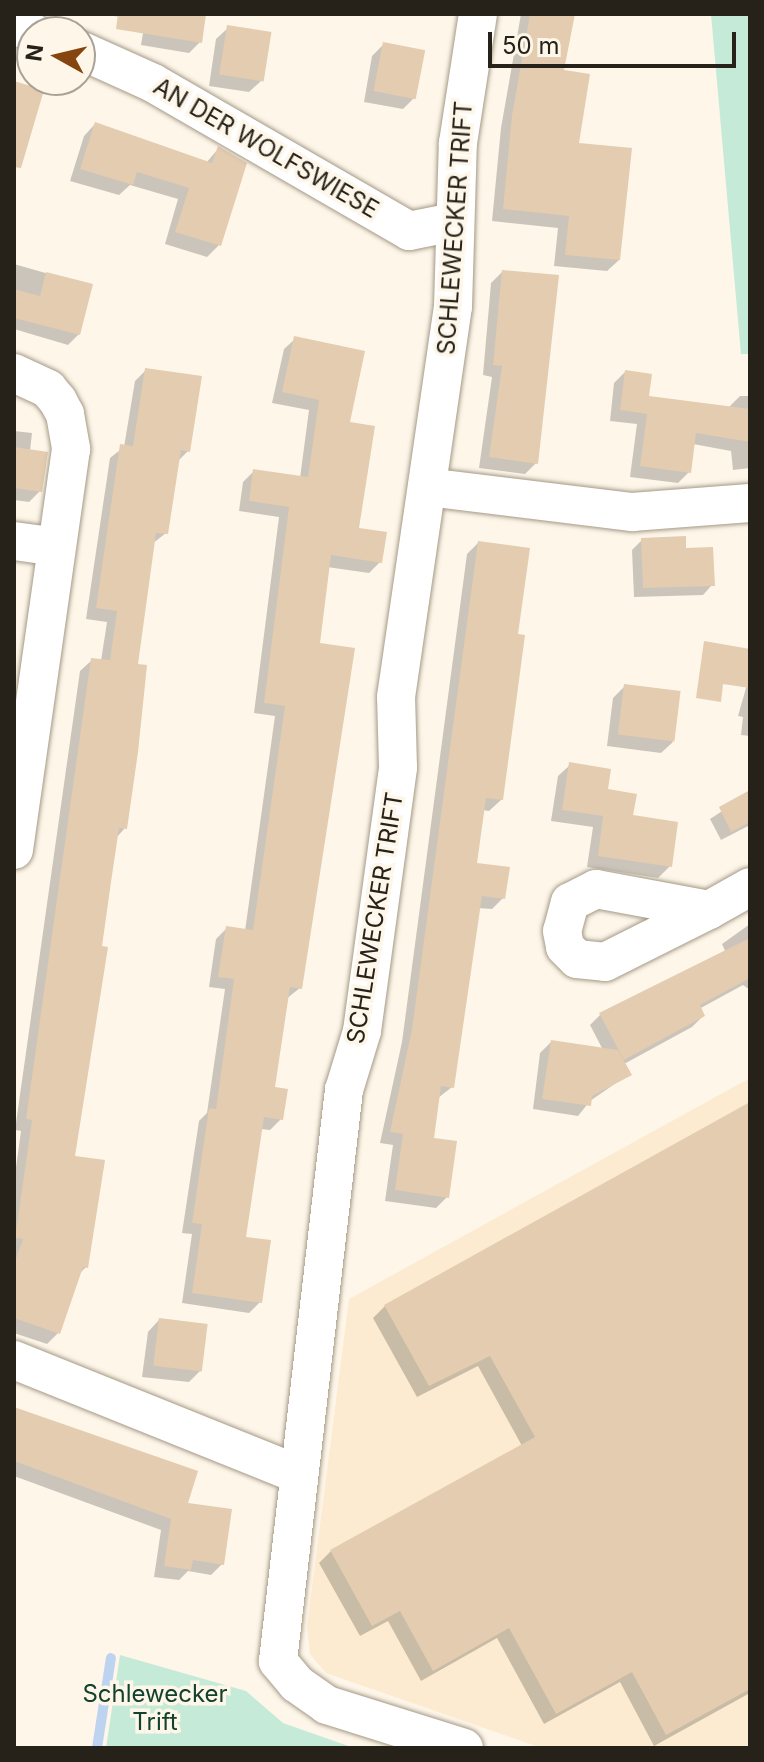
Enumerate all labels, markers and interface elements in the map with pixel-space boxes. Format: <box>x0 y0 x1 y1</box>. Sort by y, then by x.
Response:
north arrow <box>16 16 96 96</box>
scale bar <box>492 16 740 66</box>
text: 50 m <box>502 31 560 60</box>
text: N <box>20 43 48 63</box>
street label: AN DER WOLFSWIESE <box>148 72 384 224</box>
street label: SCHLEWECKER TRIFT <box>432 100 478 356</box>
street label: SCHLEWECKER TRIFT <box>341 790 409 1046</box>
park label: Schlewecker Trift <box>82 1680 228 1736</box>

